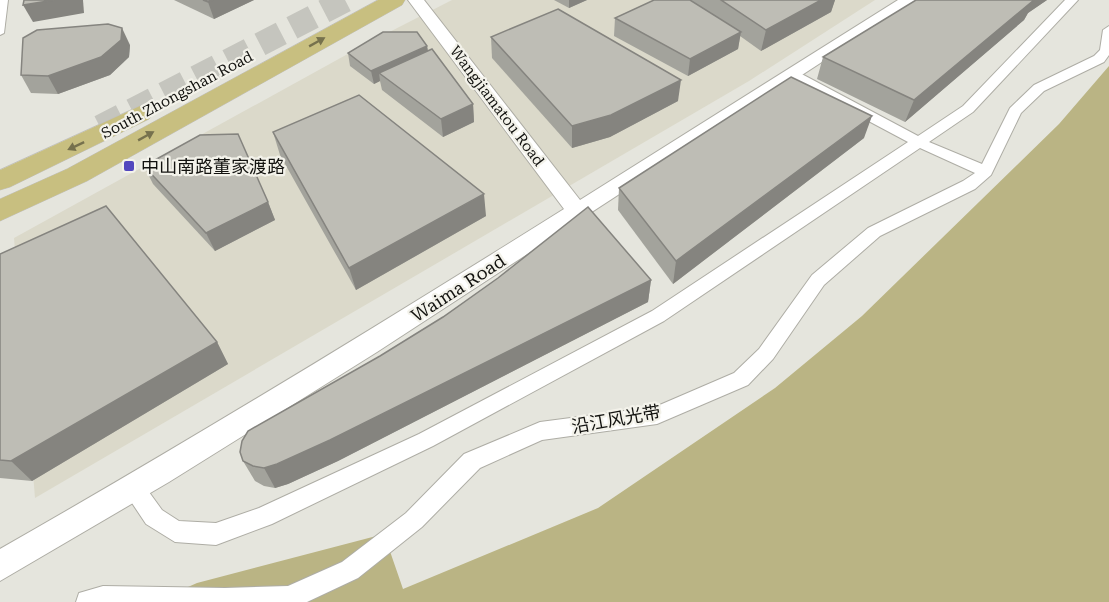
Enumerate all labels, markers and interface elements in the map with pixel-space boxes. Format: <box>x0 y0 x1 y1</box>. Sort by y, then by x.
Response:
one-way arrow <box>309 37 326 47</box>
street label: Wangjiamatou Road <box>446 42 548 170</box>
street label: South Zhongshan Road <box>98 47 256 143</box>
one-way arrow <box>138 131 155 141</box>
one-way arrow <box>68 142 85 151</box>
place label: 中山南路董家渡路 <box>141 156 285 177</box>
marker: 中山南路董家渡路 <box>122 159 136 173</box>
street label: Waima Road <box>407 250 509 326</box>
street label: 沿江风光带 <box>570 401 662 437</box>

